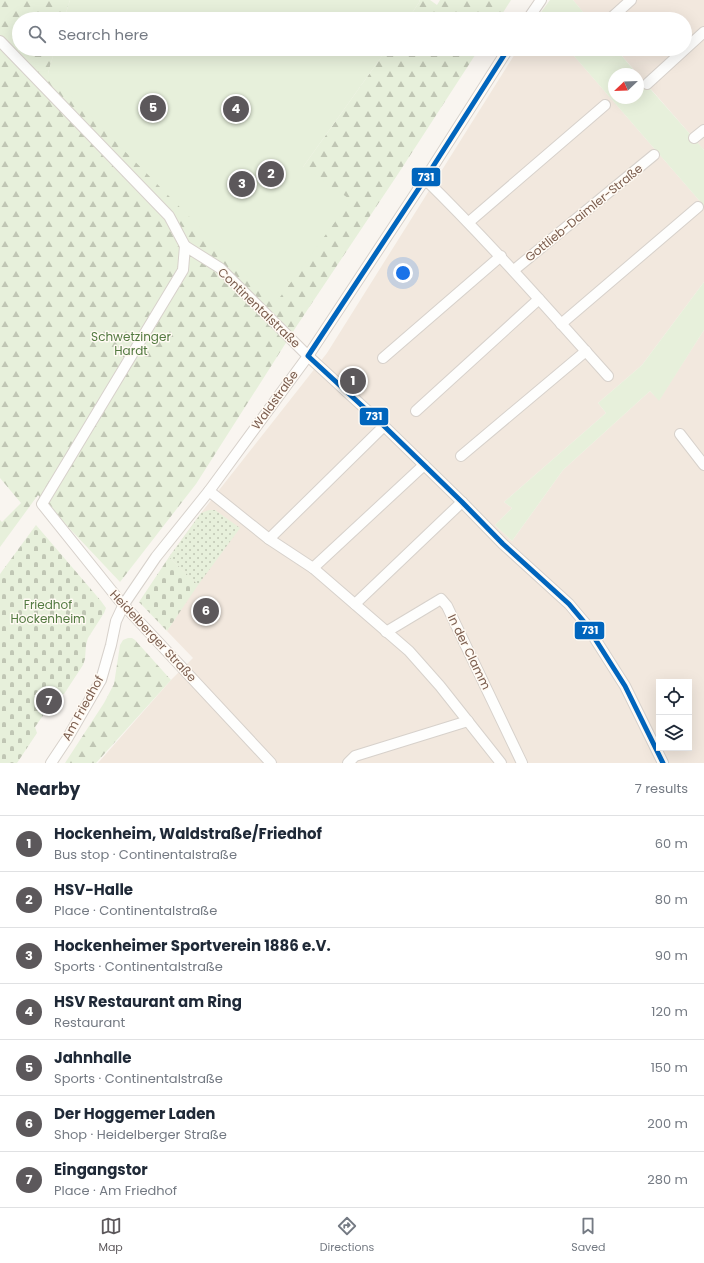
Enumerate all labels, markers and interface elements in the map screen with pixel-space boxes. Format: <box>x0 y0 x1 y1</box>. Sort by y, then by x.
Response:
search box <box>12 12 692 56</box>
icon: search <box>26 23 48 45</box>
text: Search here <box>58 24 148 45</box>
north arrow <box>608 68 644 104</box>
pin: 5 <box>140 93 166 123</box>
pin: 4 <box>223 94 249 124</box>
pin: 2 <box>258 159 284 189</box>
street label: Gottlieb-Daimler-Straße <box>521 160 646 265</box>
line badge: 731 <box>411 167 441 187</box>
pin: 3 <box>229 169 255 199</box>
text: 731 <box>418 169 434 185</box>
your location <box>393 263 413 283</box>
street label: Continentalstraße <box>214 264 304 352</box>
park label: Schwetzinger Hardt <box>91 328 171 359</box>
pin: 1 <box>340 366 366 396</box>
street label: Waldstraße <box>247 367 302 433</box>
line badge: 731 <box>359 407 389 426</box>
text: 731 <box>366 408 382 424</box>
street label: Heidelberger Straße <box>106 586 201 685</box>
park label: Friedhof Hockenheim <box>10 596 86 627</box>
pin: 6 <box>193 596 219 626</box>
street label: In der Clamm <box>444 611 495 692</box>
line badge: 731 <box>574 621 605 640</box>
text: 731 <box>582 622 598 638</box>
street label: Am Friedhof <box>58 672 107 743</box>
map controls <box>656 679 692 751</box>
button: locate <box>656 679 692 715</box>
pin: 7 <box>36 686 62 716</box>
button: layers <box>656 715 692 751</box>
text: Nearby <box>16 777 80 801</box>
text: 7 results <box>635 779 688 798</box>
text: Hockenheim, Waldstraße/Friedhof <box>54 823 322 844</box>
text: 1 <box>27 834 31 853</box>
text: 60 m <box>655 834 688 853</box>
text: Bus stop · Continentalstraße <box>54 845 237 864</box>
text: HSV-Halle <box>54 879 133 900</box>
text: 2 <box>25 890 33 909</box>
text: 80 m <box>655 890 688 909</box>
text: Place · Continentalstraße <box>54 901 217 920</box>
text: Hockenheimer Sportverein 1886 e.V. <box>54 935 331 956</box>
text: 3 <box>25 946 33 965</box>
text: 90 m <box>655 946 688 965</box>
text: Sports · Continentalstraße <box>54 957 223 976</box>
text: HSV Restaurant am Ring <box>54 991 242 1012</box>
text: 4 <box>25 1002 33 1021</box>
text: 120 m <box>651 1002 688 1021</box>
text: Restaurant <box>54 1013 125 1032</box>
text: Jahnhalle <box>54 1047 131 1068</box>
text: 5 <box>25 1058 33 1077</box>
text: 150 m <box>651 1058 688 1077</box>
text: Sports · Continentalstraße <box>54 1069 223 1088</box>
text: Der Hoggemer Laden <box>54 1103 215 1124</box>
text: 6 <box>25 1114 33 1133</box>
text: 200 m <box>647 1114 688 1133</box>
text: Shop · Heidelberger Straße <box>54 1125 227 1144</box>
text: Eingangstor <box>54 1159 148 1180</box>
text: 7 <box>26 1170 32 1189</box>
text: 280 m <box>647 1170 688 1189</box>
text: Place · Am Friedhof <box>54 1181 177 1200</box>
tab: Map <box>98 1215 123 1256</box>
tab: Directions <box>320 1215 374 1256</box>
tab: Saved <box>571 1215 606 1256</box>

